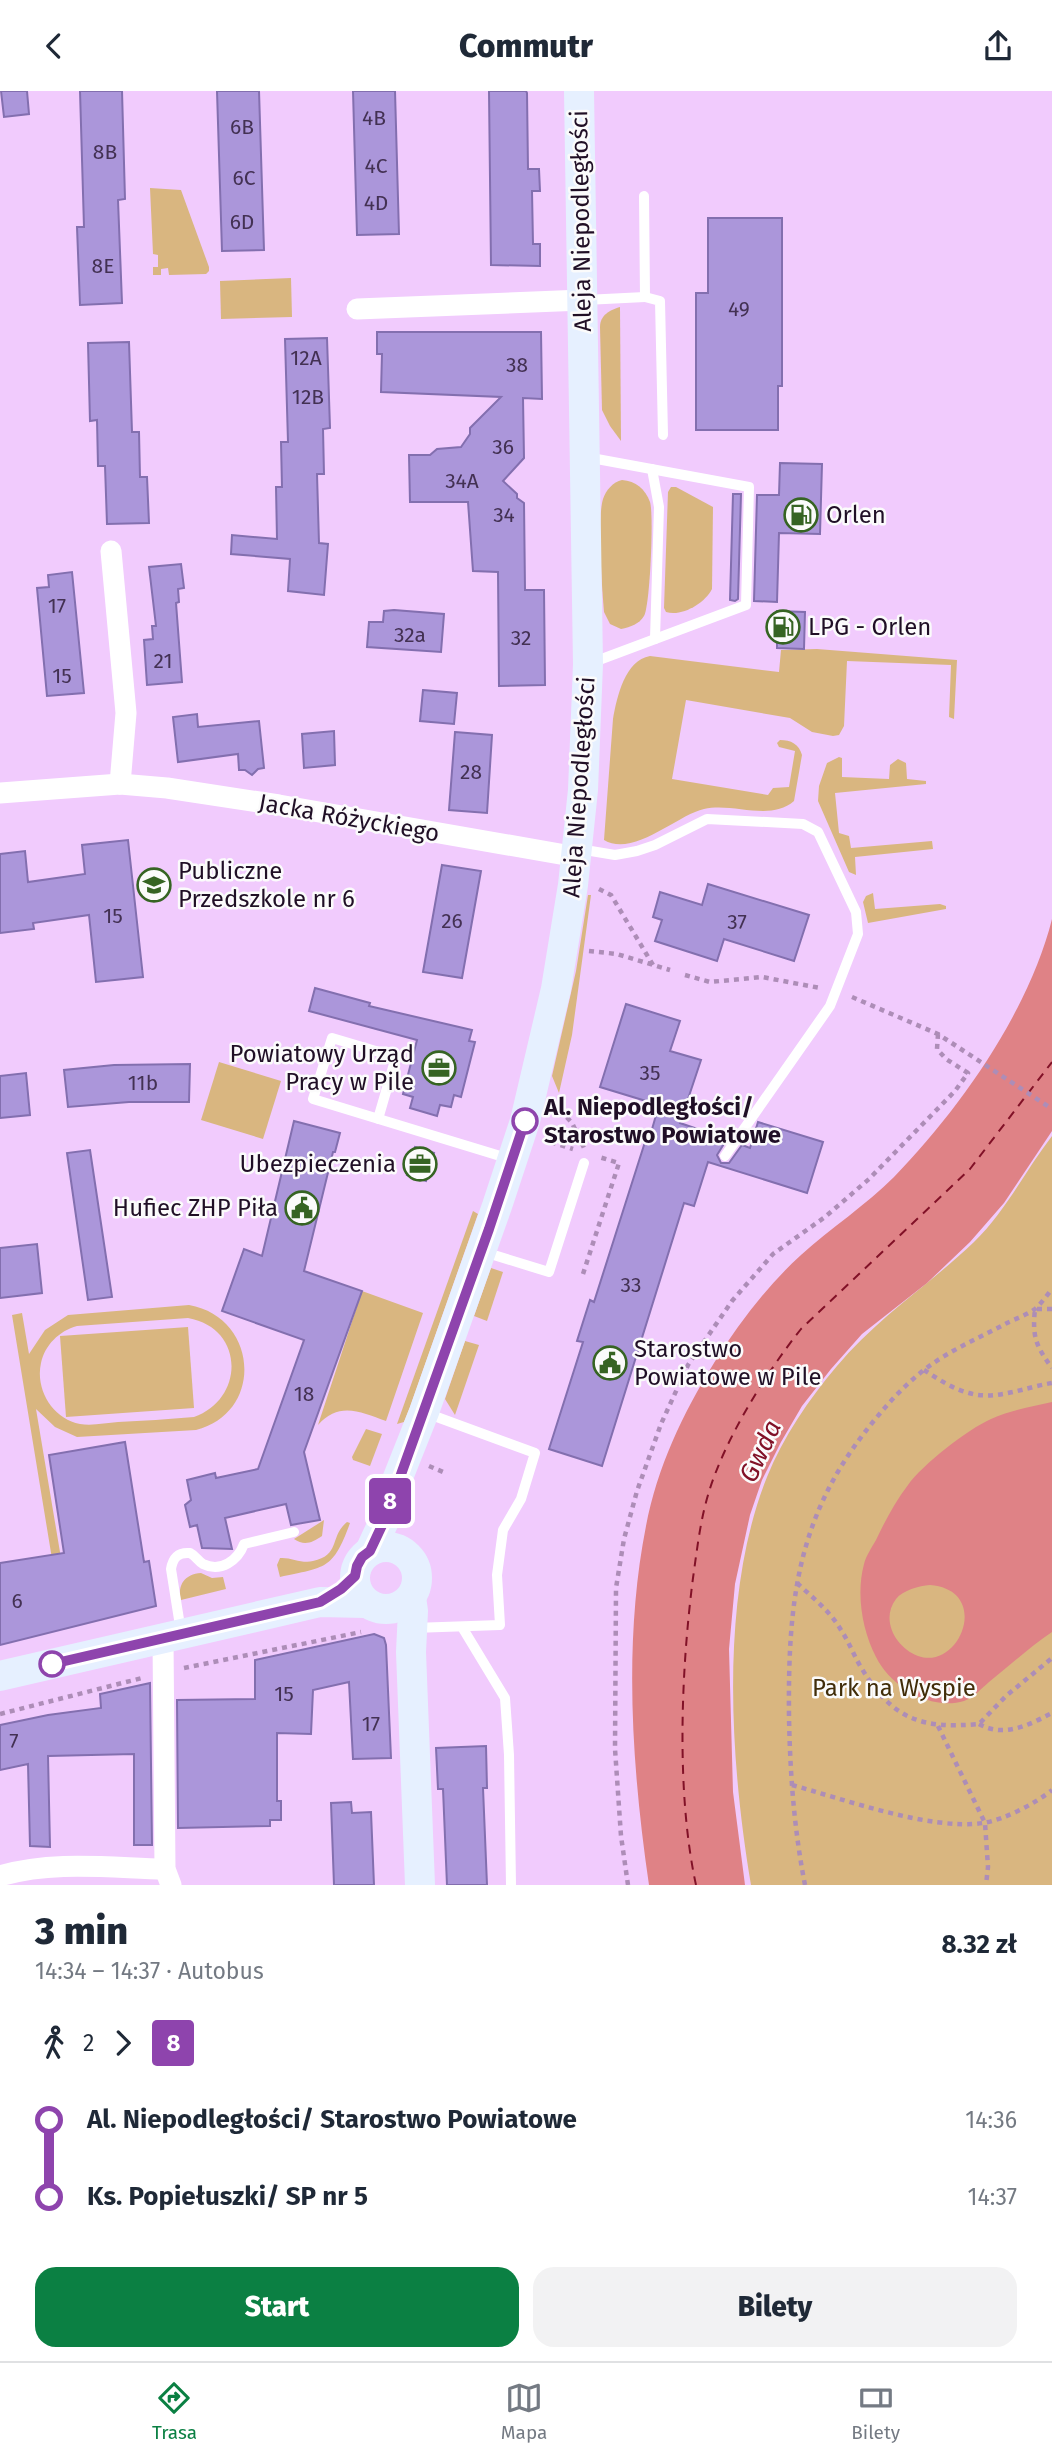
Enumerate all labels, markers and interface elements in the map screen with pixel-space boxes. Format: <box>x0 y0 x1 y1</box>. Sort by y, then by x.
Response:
icon: back <box>35 27 73 65</box>
text: Commutr <box>459 27 593 65</box>
icon: share <box>979 27 1017 65</box>
house number: 4B <box>362 105 386 131</box>
street label: Aleja Niepodległości <box>565 110 597 332</box>
house number: 6B <box>230 114 254 140</box>
house number: 8B <box>93 139 117 165</box>
house number: 4C <box>365 153 388 179</box>
house number: 6C <box>233 165 256 191</box>
house number: 4D <box>364 190 388 216</box>
house number: 6D <box>230 209 254 235</box>
house number: 8E <box>92 253 114 279</box>
house number: 49 <box>728 296 750 322</box>
house number: 12A <box>290 345 322 371</box>
house number: 38 <box>506 352 528 378</box>
house number: 12B <box>292 384 324 410</box>
house number: 36 <box>492 434 514 460</box>
house number: 34A <box>445 468 479 494</box>
fuel station icon: Orlen <box>782 496 820 534</box>
place label: Orlen <box>826 501 886 529</box>
house number: 34 <box>493 502 515 528</box>
house number: 17 <box>48 593 66 619</box>
fuel station icon: LPG - Orlen <box>764 608 802 646</box>
place label: LPG - Orlen <box>808 613 931 641</box>
house number: 32a <box>394 622 426 648</box>
house number: 32 <box>511 625 531 651</box>
house number: 21 <box>154 648 172 674</box>
house number: 15 <box>52 663 72 689</box>
street label: Aleja Niepodległości <box>557 675 601 899</box>
house number: 28 <box>460 759 482 785</box>
street label: Jacka Różyckiego <box>256 788 442 848</box>
place label: Publiczne Przedszkole nr 6 <box>178 857 355 913</box>
school or university icon: Publiczne Przedszkole nr 6 <box>135 866 173 904</box>
house number: 15 <box>103 903 123 929</box>
house number: 26 <box>441 908 463 934</box>
house number: 37 <box>727 909 747 935</box>
place label: Powiatowy Urząd Pracy w Pile <box>230 1040 414 1096</box>
office icon: Powiatowy Urząd Pracy w Pile <box>420 1049 458 1087</box>
house number: 35 <box>640 1060 661 1086</box>
house number: 11b <box>128 1070 158 1096</box>
place label: Al. Niepodległości/ Starostwo Powiatowe <box>543 1093 781 1149</box>
marker: Al. Niepodległości/ Starostwo Powiatowe <box>512 1108 538 1134</box>
office icon: Ubezpieczenia <box>401 1145 439 1183</box>
place label: Ubezpieczenia <box>240 1150 396 1178</box>
public building icon: Hufiec ZHP Piła <box>283 1189 321 1227</box>
place label: Hufiec ZHP Piła <box>113 1194 278 1222</box>
house number: 33 <box>621 1272 641 1298</box>
place label: Starostwo Powiatowe w Pile <box>634 1335 822 1391</box>
public building icon: Starostwo Powiatowe w Pile <box>591 1344 629 1382</box>
house number: 18 <box>294 1381 314 1407</box>
water label: Gwda <box>733 1415 788 1487</box>
line badge: 8 <box>367 1478 413 1524</box>
text: 8 <box>383 1487 397 1515</box>
house number: 6 <box>11 1588 23 1614</box>
unlabelled marker <box>39 1651 65 1677</box>
park label: Park na Wyspie <box>812 1674 976 1702</box>
house number: 15 <box>274 1681 294 1707</box>
house number: 17 <box>362 1711 380 1737</box>
house number: 7 <box>9 1728 19 1754</box>
text: 3 min <box>35 1908 128 1954</box>
text: 8.32 zł <box>941 1929 1017 1960</box>
text: 14:34 – 14:37 · Autobus <box>35 1957 264 1985</box>
icon: walk <box>35 2024 73 2062</box>
icon: forward <box>104 2024 142 2062</box>
text: 2 <box>83 2029 94 2057</box>
text: 8 <box>166 2029 180 2057</box>
text: Al. Niepodległości/ Starostwo Powiatowe <box>87 2104 577 2135</box>
text: 14:36 <box>965 2106 1017 2134</box>
text: Ks. Popiełuszki/ SP nr 5 <box>87 2181 368 2212</box>
text: 14:37 <box>968 2183 1017 2211</box>
button: Start <box>35 2267 519 2347</box>
button: Bilety <box>533 2267 1017 2347</box>
tab: Trasa <box>152 2379 197 2444</box>
tab: Mapa <box>501 2379 547 2444</box>
tab: Bilety <box>851 2379 900 2444</box>

